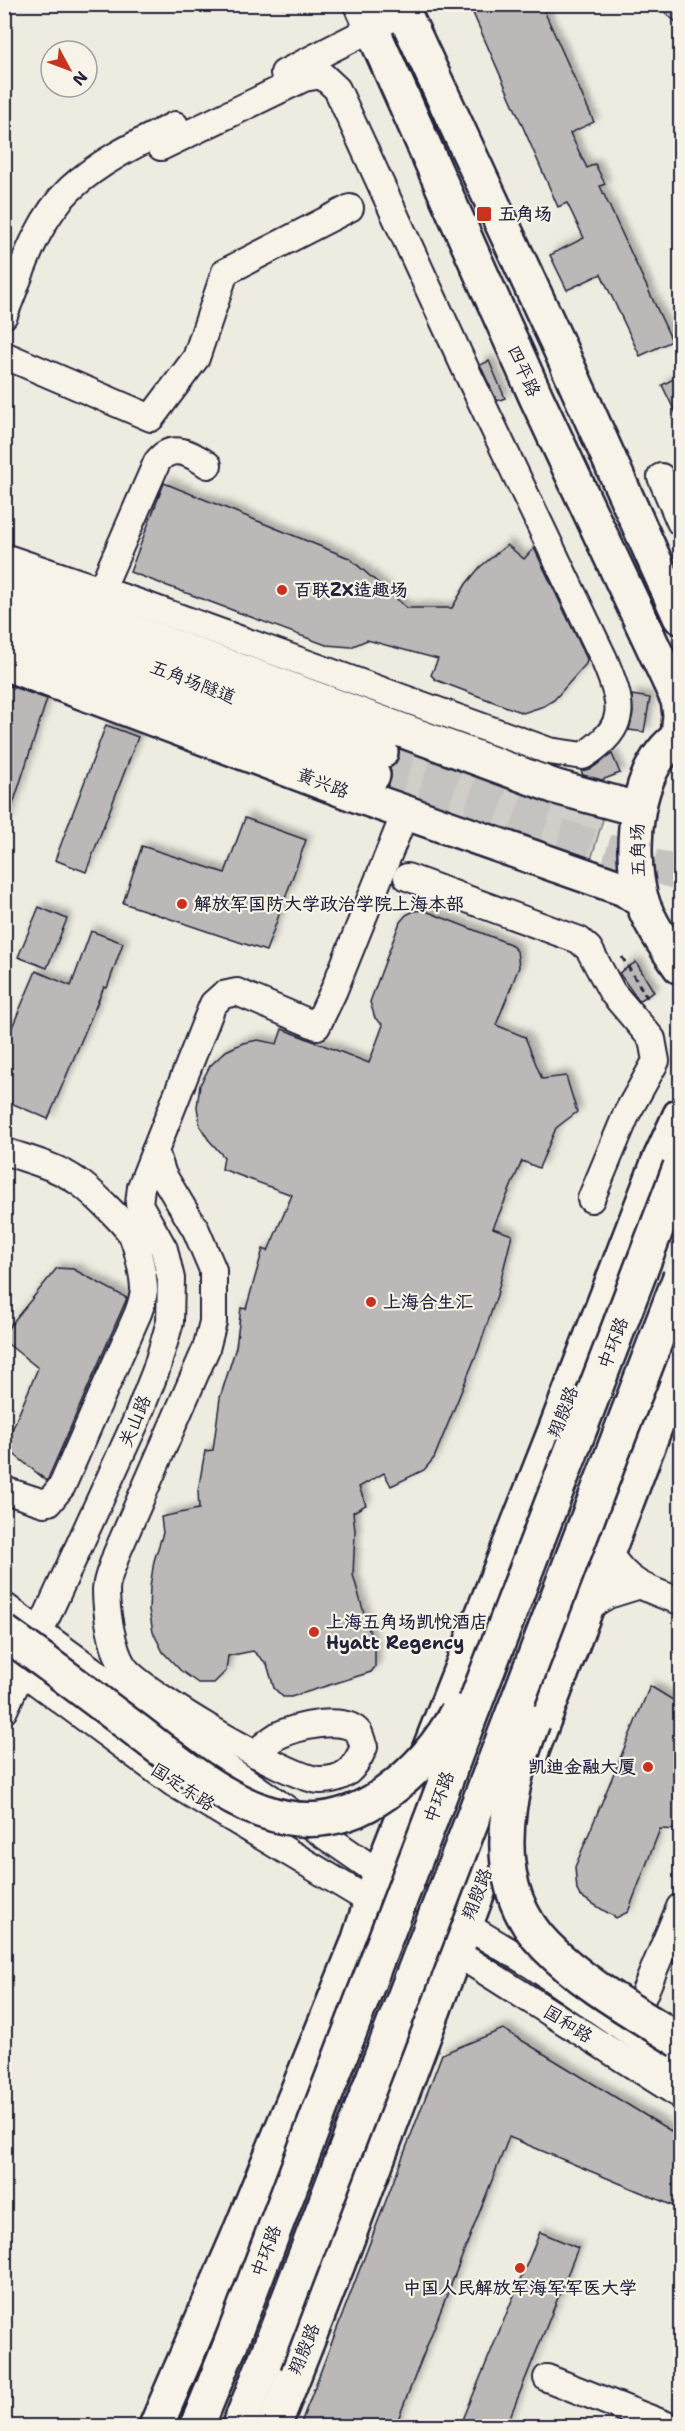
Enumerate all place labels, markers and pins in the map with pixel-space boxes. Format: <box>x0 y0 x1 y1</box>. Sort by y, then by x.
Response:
place label: 五角场 <box>498 202 552 226</box>
marker: 五角场 <box>475 205 493 223</box>
place label: 百联ZX造趣场 <box>294 578 408 602</box>
marker: 百联ZX造趣场 <box>275 583 289 597</box>
place label: 解放军国防大学政治学院上海本部 <box>194 892 464 916</box>
marker: 解放军国防大学政治学院上海本部 <box>175 897 189 911</box>
place label: 上海合生汇 <box>383 1290 473 1314</box>
marker: 上海合生汇 <box>364 1295 378 1309</box>
place label: 上海五角场凯悦酒店 Hyatt Regency <box>326 1610 488 1655</box>
marker: 上海五角场凯悦酒店 Hyatt Regency <box>307 1625 321 1639</box>
place label: 凯迪金融大厦 <box>528 1755 636 1779</box>
marker: 凯迪金融大厦 <box>641 1760 655 1774</box>
marker: 中国人民解放军海军军医大学 <box>513 2261 527 2275</box>
place label: 中国人民解放军海军军医大学 <box>403 2276 637 2300</box>

